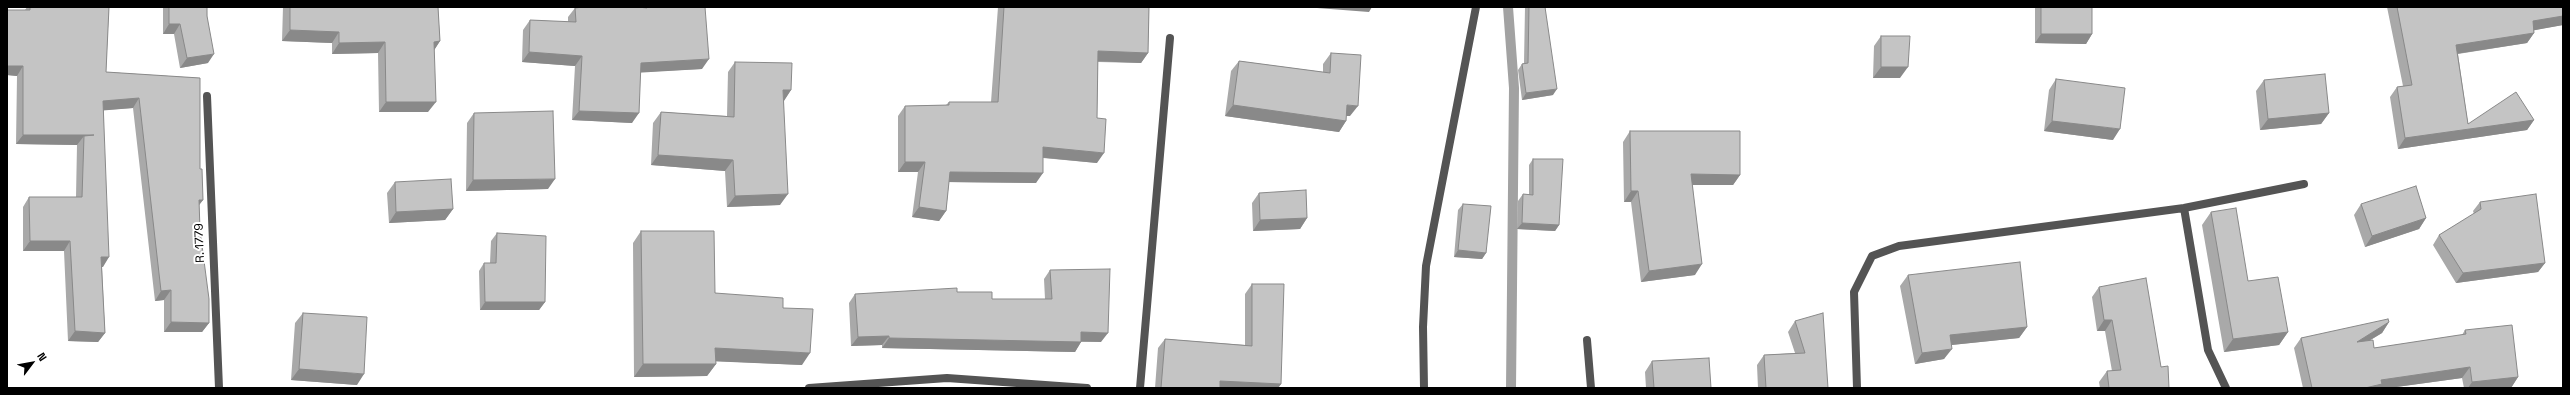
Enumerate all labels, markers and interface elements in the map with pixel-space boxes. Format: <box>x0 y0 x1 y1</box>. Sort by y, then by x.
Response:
street label: R. 1779 <box>192 223 208 263</box>
north arrow <box>12 343 52 383</box>
text: N <box>34 350 50 363</box>

